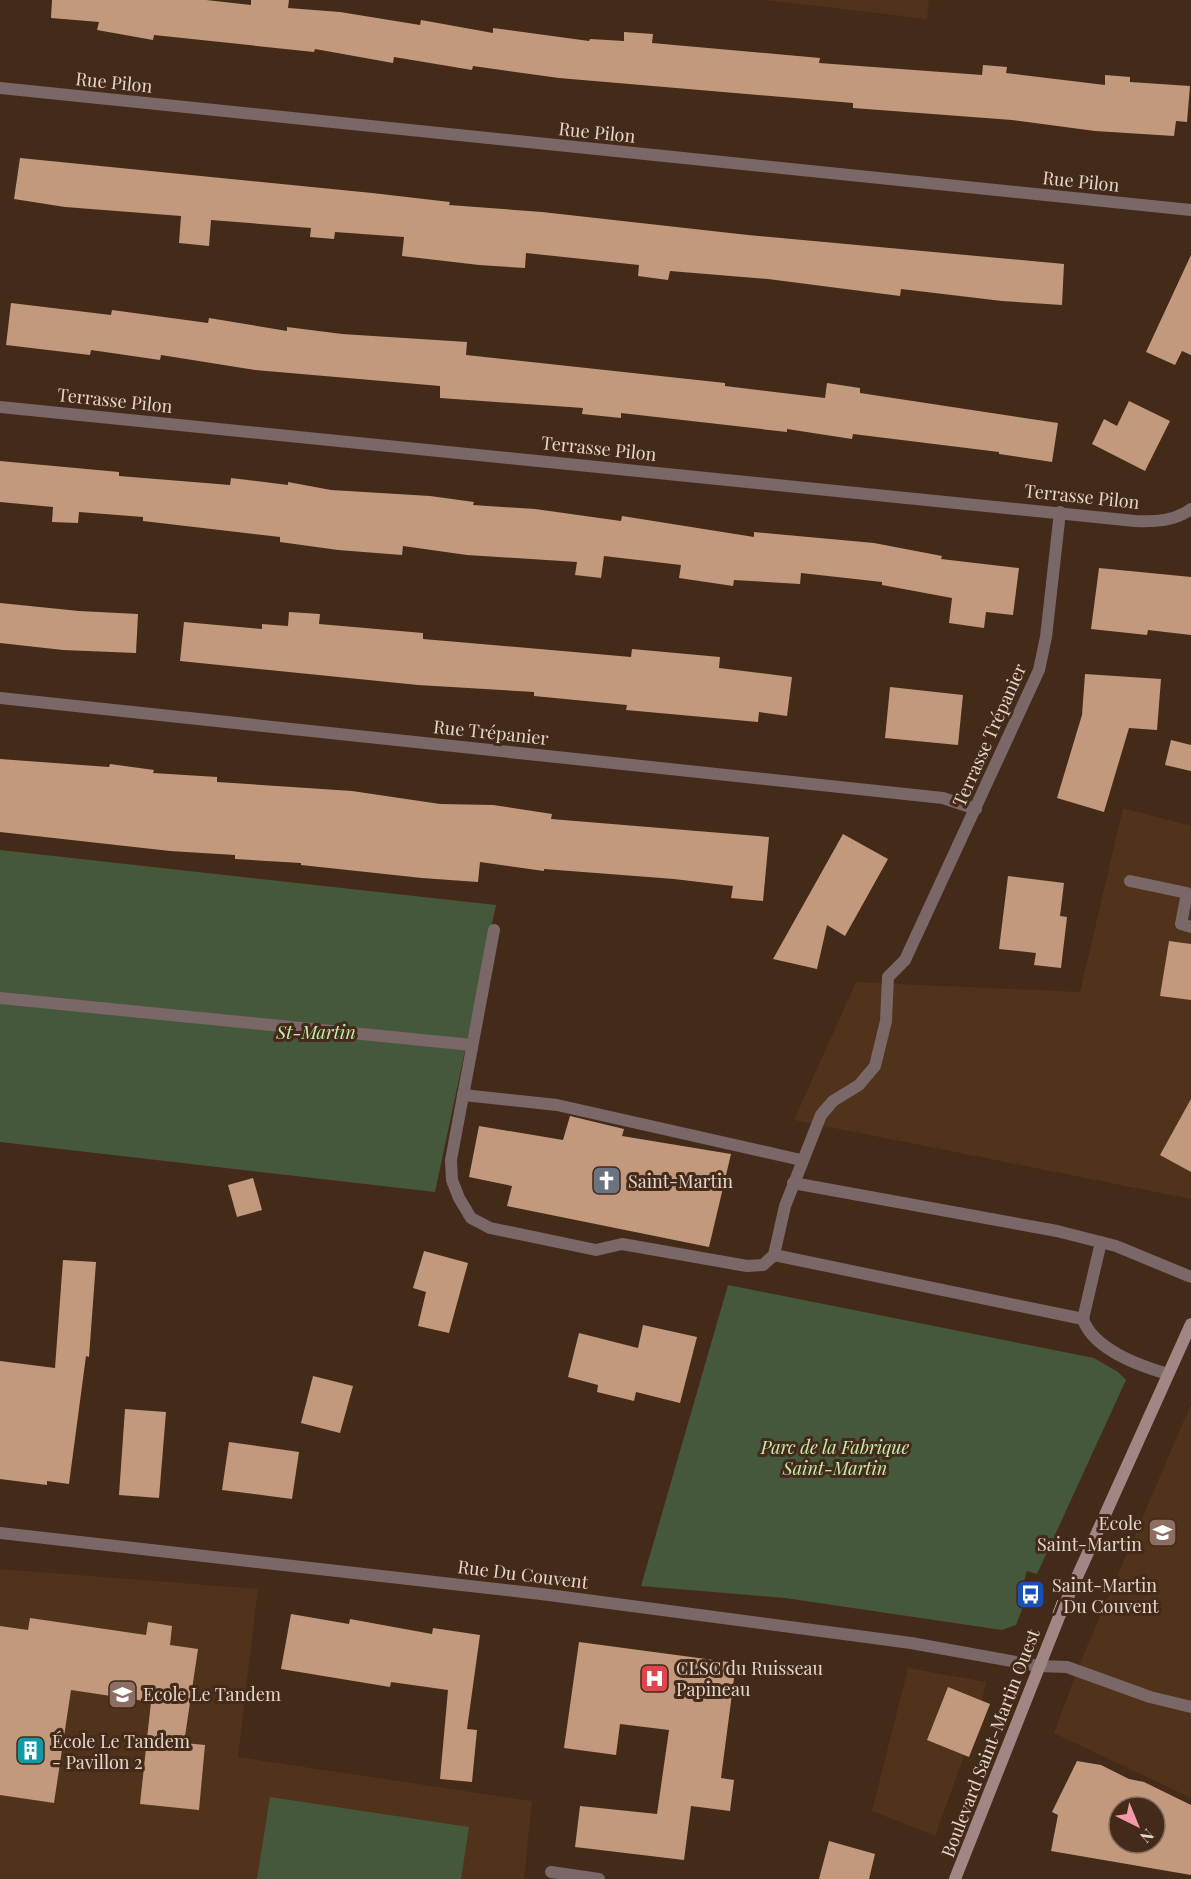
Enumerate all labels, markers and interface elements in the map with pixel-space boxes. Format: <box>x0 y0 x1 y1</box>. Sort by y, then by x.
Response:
street label: Rue Pilon <box>74 66 154 98</box>
street label: Rue Pilon <box>557 116 637 148</box>
street label: Rue Pilon <box>1041 165 1121 197</box>
street label: Terrasse Pilon <box>56 382 174 418</box>
street label: Terrasse Pilon <box>540 430 658 466</box>
street label: Terrasse Pilon <box>1023 478 1141 514</box>
street label: Terrasse Trépanier <box>947 660 1031 810</box>
street label: Rue Trépanier <box>432 714 550 750</box>
park label: St-Martin <box>275 1020 356 1044</box>
church icon: Saint-Martin <box>591 1165 623 1197</box>
place label: Saint-Martin <box>628 1169 733 1193</box>
park label: Parc de la Fabrique Saint-Martin <box>760 1435 910 1480</box>
place label: Ecole Saint-Martin <box>1037 1511 1142 1556</box>
school or university icon: Ecole Saint-Martin <box>1147 1517 1179 1549</box>
street label: Rue Du Couvent <box>456 1554 590 1594</box>
place label: Saint-Martin / Du Couvent <box>1052 1573 1159 1618</box>
bus stop icon: Saint-Martin / Du Couvent <box>1015 1579 1047 1611</box>
street label: Boulevard Saint-Martin Ouest <box>935 1625 1045 1861</box>
place label: CLSC du Ruisseau Papineau <box>676 1656 824 1701</box>
hospital icon: CLSC du Ruisseau Papineau <box>639 1662 671 1694</box>
school or university icon: Ecole Le Tandem <box>106 1678 138 1710</box>
place label: Ecole Le Tandem <box>143 1682 281 1706</box>
place label: École Le Tandem - Pavillon 2 <box>52 1729 190 1774</box>
building icon: École Le Tandem - Pavillon 2 <box>15 1735 47 1767</box>
north arrow <box>1107 1795 1167 1855</box>
text: N <box>1136 1825 1159 1848</box>

